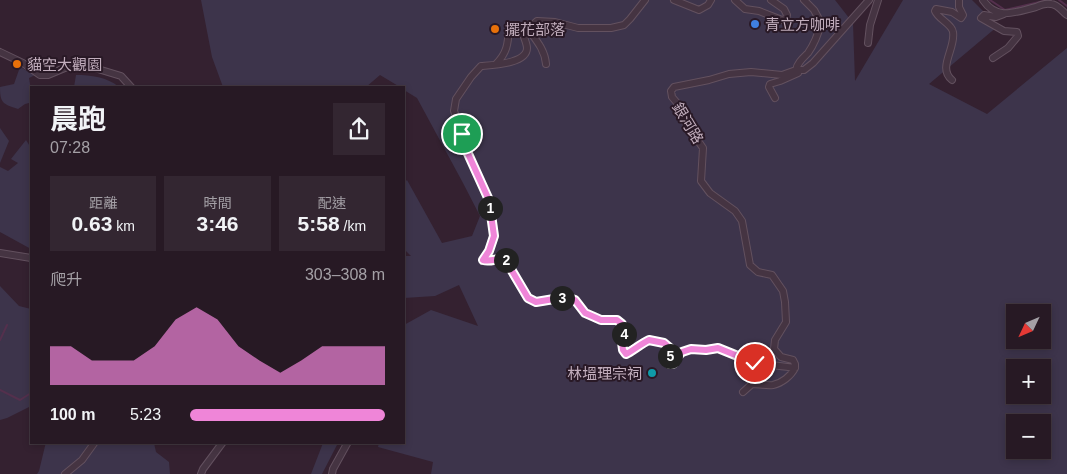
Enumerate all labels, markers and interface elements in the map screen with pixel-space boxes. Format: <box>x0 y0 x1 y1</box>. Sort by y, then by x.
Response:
place label: 青立方咖啡 <box>765 16 840 33</box>
marker: 青立方咖啡 <box>749 18 761 30</box>
place label: 擺花部落 <box>505 21 565 38</box>
marker: 擺花部落 <box>489 23 501 35</box>
place label: 貓空大觀園 <box>27 56 102 73</box>
marker: 貓空大觀園 <box>11 58 23 70</box>
street label: 銀河路 <box>669 99 707 147</box>
button: share <box>333 103 385 155</box>
text: 晨跑 <box>50 104 106 135</box>
pin <box>441 113 483 155</box>
icon: arrive <box>448 120 476 148</box>
text: 07:28 <box>50 139 90 156</box>
text: 距離 <box>89 195 117 211</box>
text: 時間 <box>203 195 231 211</box>
text: 配速 <box>318 195 346 211</box>
pin: 1 <box>478 196 502 220</box>
text: 1 <box>487 200 494 216</box>
text: 0.63 <box>71 212 112 235</box>
text: 3:46 <box>196 212 239 235</box>
text: 5:58 <box>298 212 340 235</box>
text: km <box>112 218 135 234</box>
text: /km <box>340 218 366 234</box>
pin: 2 <box>494 248 518 272</box>
text: 2 <box>503 252 510 268</box>
text: 303–308 m <box>305 266 385 283</box>
text: 爬升 <box>50 271 82 288</box>
pin: 3 <box>550 286 574 310</box>
text: 3 <box>559 290 566 306</box>
north arrow <box>1006 304 1051 349</box>
map controls <box>1006 304 1051 459</box>
pin: 4 <box>612 322 636 346</box>
text: 4 <box>621 326 628 342</box>
pin <box>734 342 776 384</box>
pin: 5 <box>658 344 682 368</box>
text: 5 <box>667 348 674 364</box>
icon: check <box>741 349 769 377</box>
button: + <box>1006 359 1051 404</box>
place label: 林塭理宗祠 <box>567 365 642 382</box>
marker: 林塭理宗祠 <box>646 367 658 379</box>
text: 100 m <box>50 406 95 423</box>
text: 5:23 <box>130 406 161 423</box>
button: − <box>1006 414 1051 459</box>

